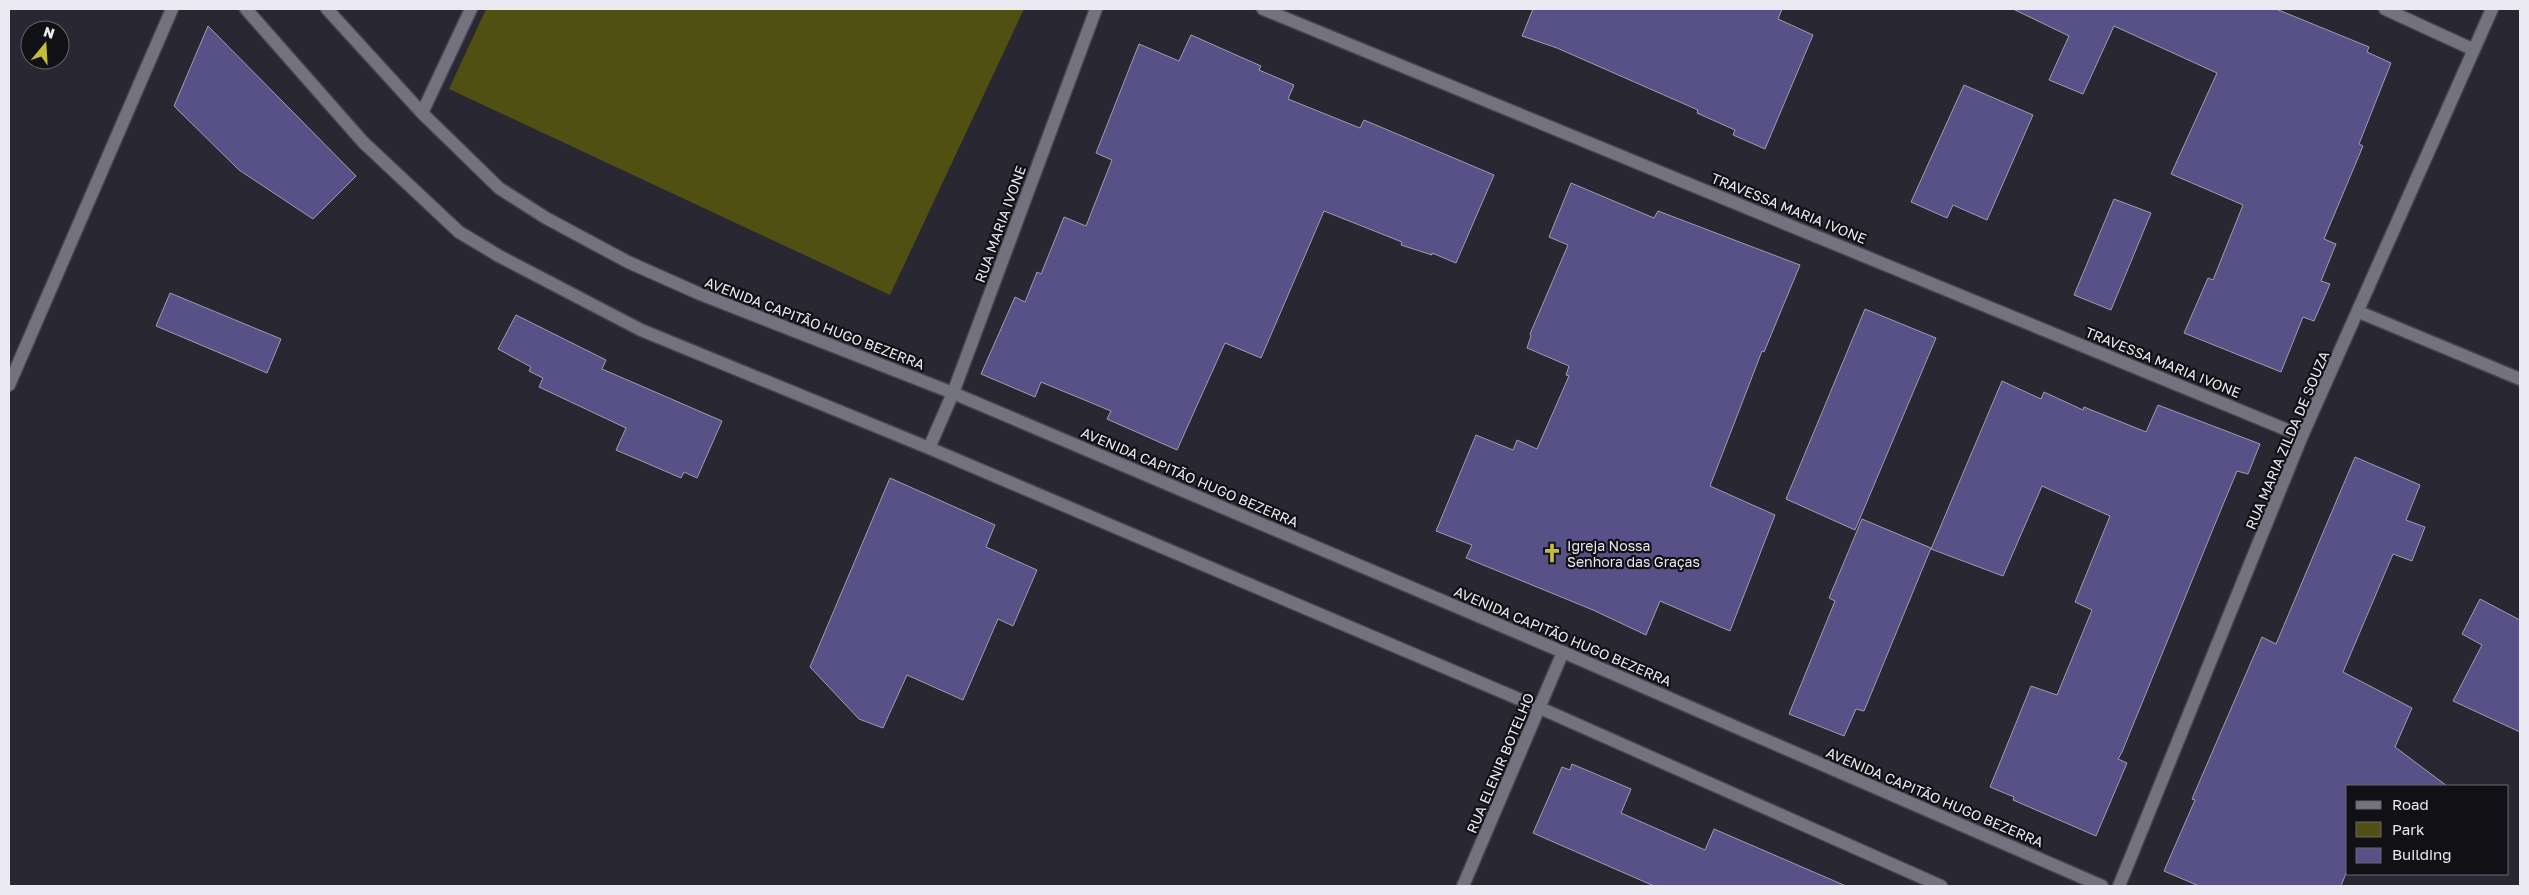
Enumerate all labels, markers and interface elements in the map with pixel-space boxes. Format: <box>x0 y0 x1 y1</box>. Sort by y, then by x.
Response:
north arrow <box>20 20 70 70</box>
text: N <box>41 22 57 42</box>
street label: RUA MARIA IVONE <box>971 163 1029 285</box>
street label: TRAVESSA MARIA IVONE <box>1709 169 1869 247</box>
street label: AVENIDA CAPITÃO HUGO BEZERRA <box>703 273 928 373</box>
street label: TRAVESSA MARIA IVONE <box>2083 323 2243 401</box>
street label: RUA MARIA ZILDA DE SOUZA <box>2242 347 2333 532</box>
street label: AVENIDA CAPITÃO HUGO BEZERRA <box>1079 423 1302 531</box>
place label: Igreja Nossa Senhora das Graças <box>1567 537 1700 570</box>
church icon: Igreja Nossa Senhora das Graças <box>1541 542 1563 564</box>
street label: AVENIDA CAPITÃO HUGO BEZERRA <box>1452 582 1675 690</box>
street label: RUA ELENIR BOTELHO <box>1463 690 1537 836</box>
street label: AVENIDA CAPITÃO HUGO BEZERRA <box>1824 743 2047 851</box>
legend <box>2346 785 2509 875</box>
text: Road <box>2392 795 2429 813</box>
text: Park <box>2392 820 2425 838</box>
text: Building <box>2392 845 2452 863</box>

